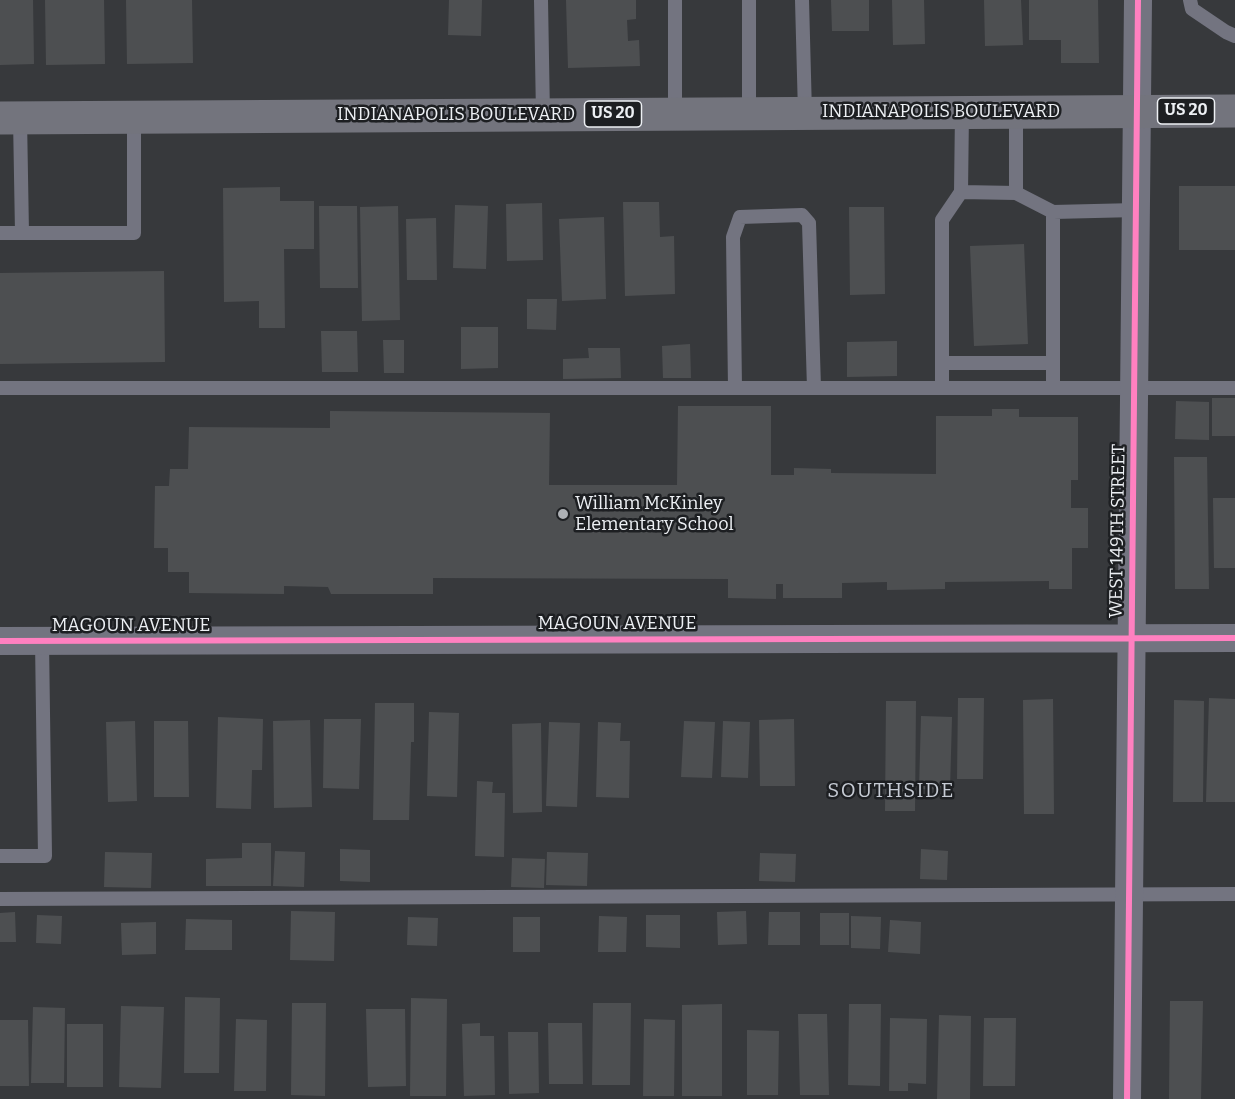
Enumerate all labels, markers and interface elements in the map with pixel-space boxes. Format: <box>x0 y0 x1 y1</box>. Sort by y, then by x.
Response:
road number: US 20 <box>1158 98 1214 124</box>
road number: US 20 <box>584 101 642 127</box>
street label: INDIANAPOLIS BOULEVARD <box>822 101 1060 123</box>
street label: INDIANAPOLIS BOULEVARD <box>337 104 575 126</box>
street label: WEST 149TH STREET <box>1106 444 1130 618</box>
place label: William McKinley Elementary School <box>575 493 734 536</box>
marker: William McKinley Elementary School <box>556 507 570 521</box>
street label: MAGOUN AVENUE <box>538 613 696 635</box>
street label: MAGOUN AVENUE <box>52 615 210 637</box>
district label: SOUTHSIDE <box>827 779 955 803</box>

